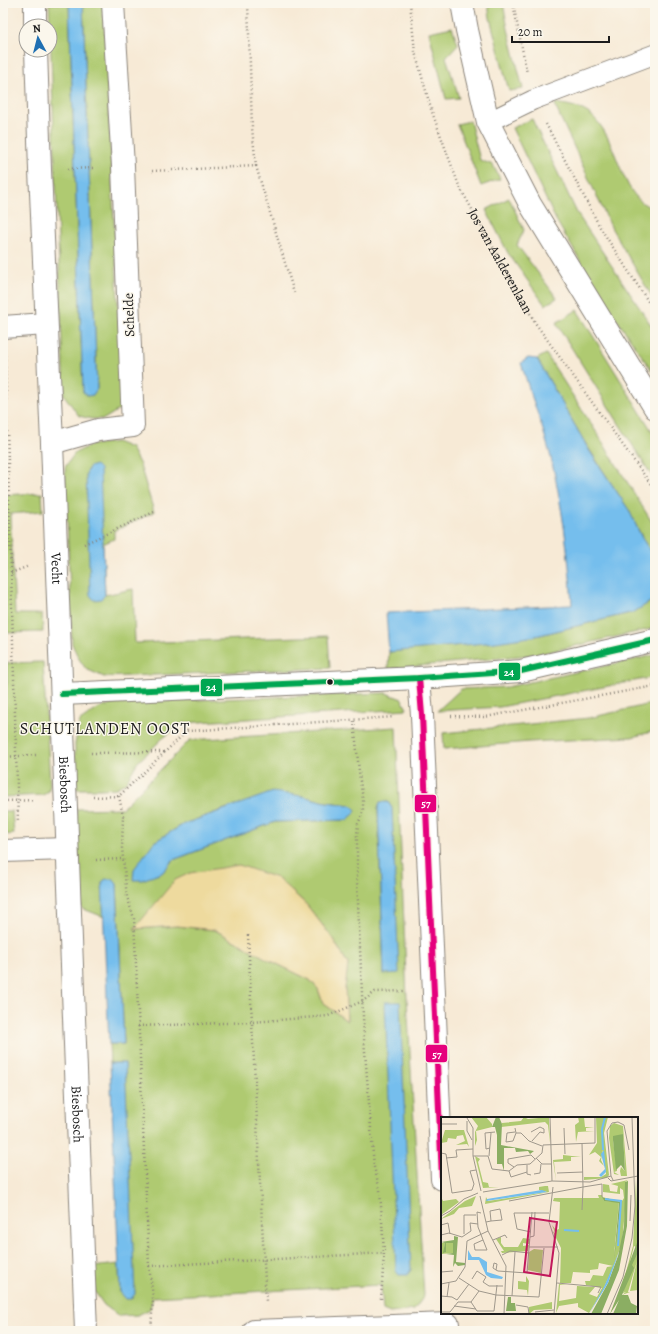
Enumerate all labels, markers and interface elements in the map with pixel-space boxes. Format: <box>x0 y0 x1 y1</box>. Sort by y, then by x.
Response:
north arrow <box>18 18 58 58</box>
scale bar <box>512 18 609 44</box>
text: N <box>32 21 42 37</box>
text: 20 m <box>518 24 542 40</box>
street label: Jos van Aalderenlaan <box>464 205 538 317</box>
street label: Schelde <box>119 293 139 337</box>
street label: Vecht <box>47 551 67 585</box>
line badge: 24 <box>498 662 521 681</box>
text: 24 <box>504 665 514 680</box>
unlabelled marker <box>325 677 335 687</box>
line badge: 24 <box>200 678 223 697</box>
text: 24 <box>206 680 216 695</box>
district label: SCHUTLANDEN OOST <box>20 718 190 740</box>
street label: Biesbosch <box>54 755 76 814</box>
line badge: 57 <box>414 794 437 813</box>
text: 57 <box>421 796 431 811</box>
line badge: 57 <box>425 1044 448 1063</box>
text: 57 <box>432 1047 442 1062</box>
street label: Biesbosch <box>67 1085 88 1144</box>
inset map <box>441 1117 638 1314</box>

